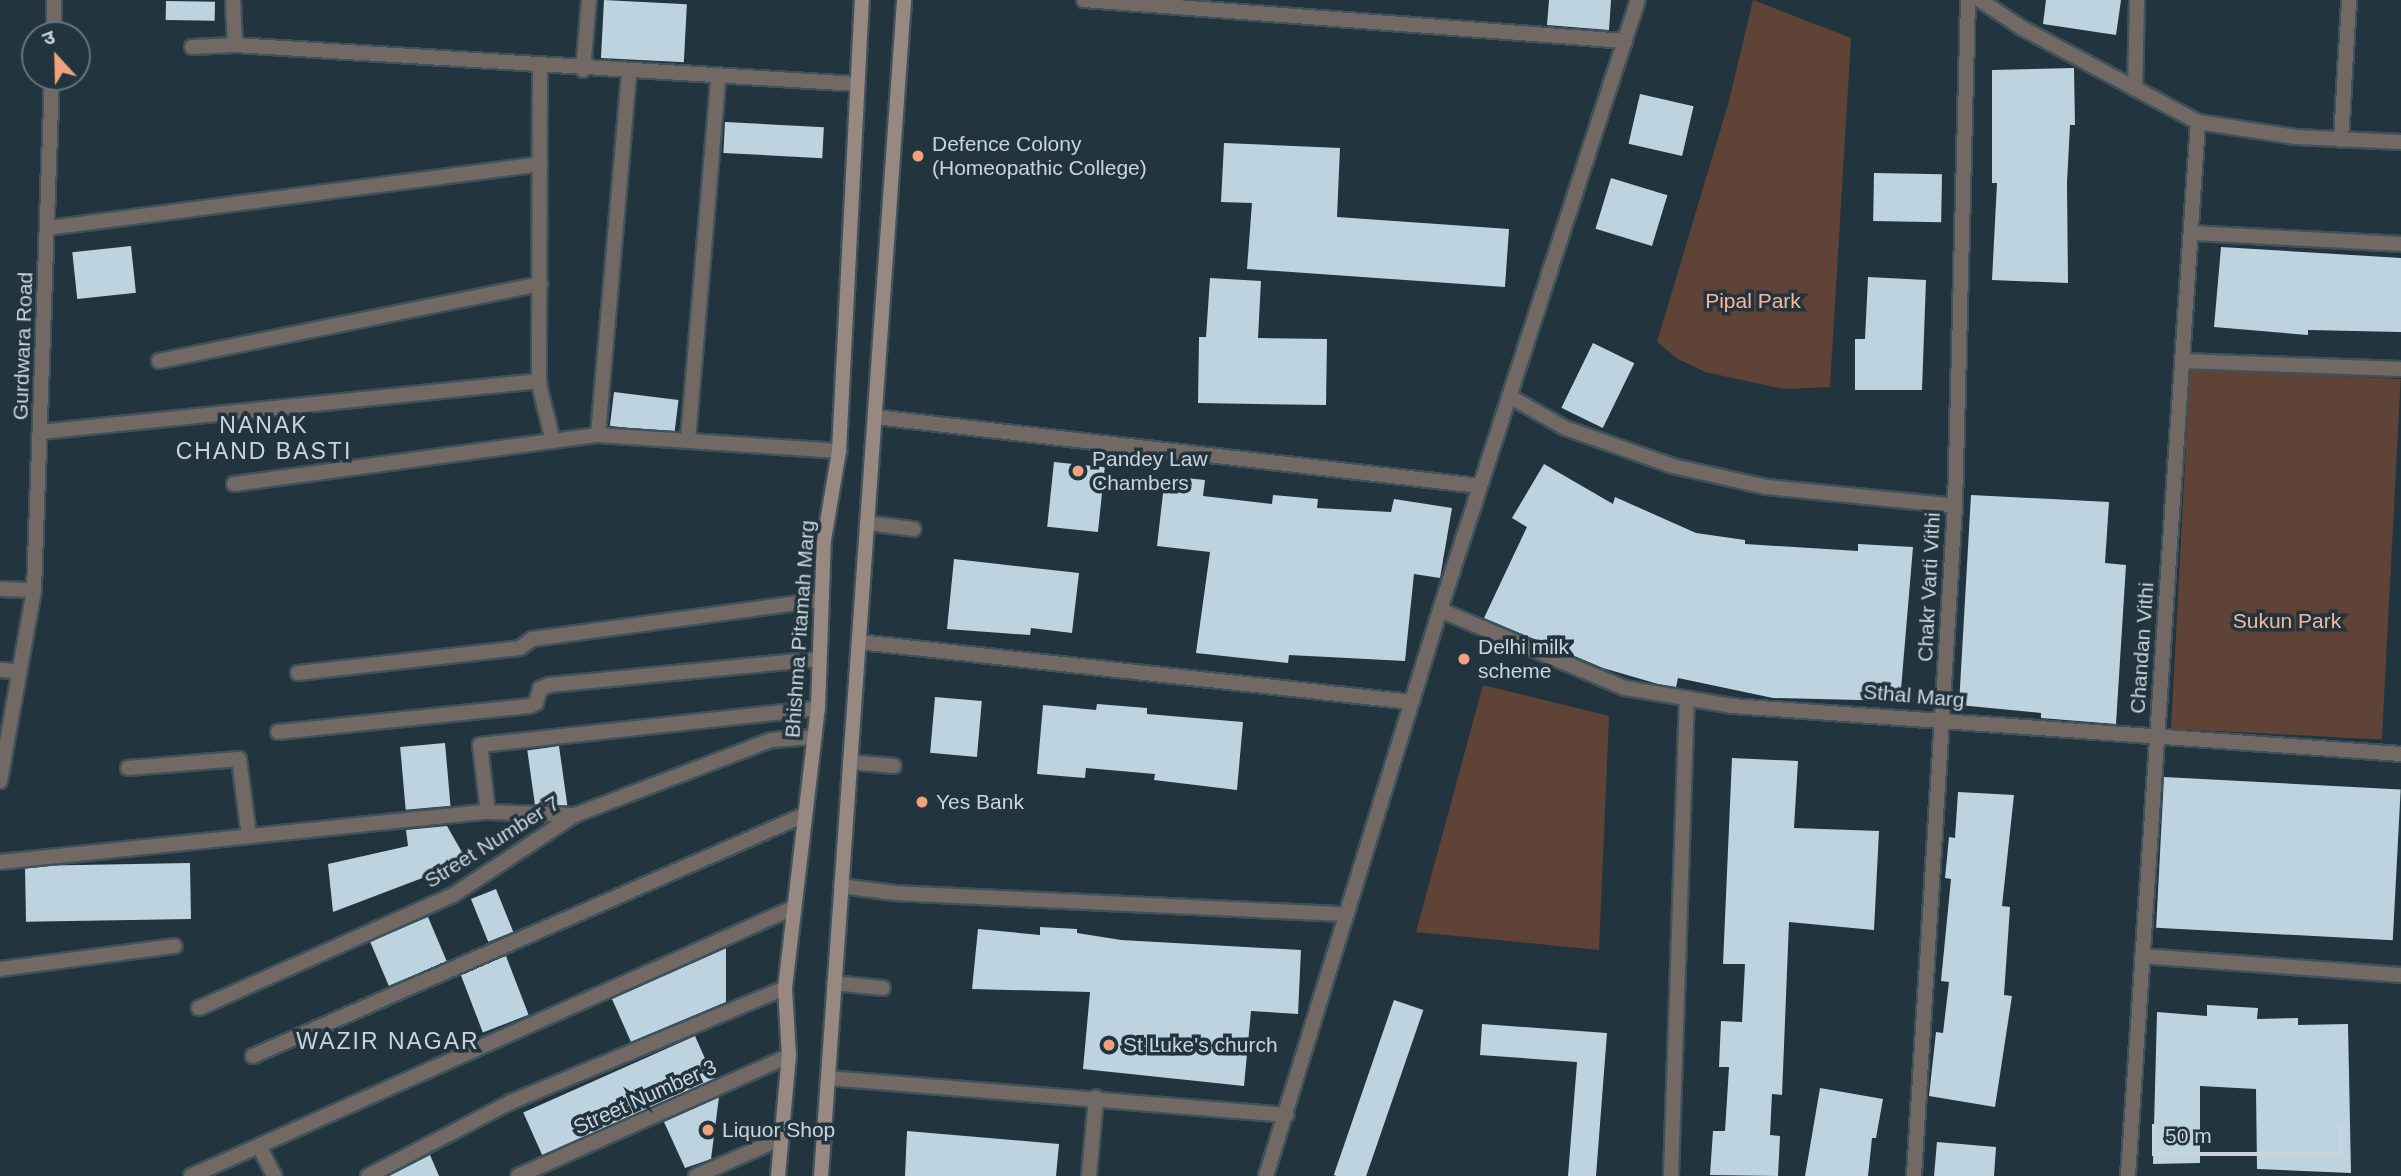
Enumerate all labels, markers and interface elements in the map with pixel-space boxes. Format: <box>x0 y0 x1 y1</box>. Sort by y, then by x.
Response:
north arrow <box>21 21 91 91</box>
text: उ <box>40 26 58 50</box>
place label: Defence Colony (Homeopathic College) <box>932 131 1147 181</box>
marker: Defence Colony (Homeopathic College) <box>910 148 926 164</box>
street label: Gurdwara Road <box>8 271 38 421</box>
park label: Pipal Park <box>1705 288 1801 314</box>
district label: NANAK CHAND BASTI <box>177 411 351 465</box>
place label: Pandey Law Chambers <box>1092 446 1208 496</box>
marker: Pandey Law Chambers <box>1070 463 1086 479</box>
street label: Chakr Varti Vithi <box>1912 512 1946 662</box>
street label: Bhishma Pitamah Marg <box>780 519 820 739</box>
street label: Chandan Vithi <box>2125 582 2159 714</box>
park label: Sukun Park <box>2233 608 2341 634</box>
place label: Delhi milk scheme <box>1478 634 1569 684</box>
marker: Delhi milk scheme <box>1456 651 1472 667</box>
street label: Sthal Marg <box>1862 679 1966 713</box>
place label: Yes Bank <box>936 789 1024 815</box>
street label: Street Number 7 <box>420 790 564 894</box>
marker: Yes Bank <box>914 794 930 810</box>
district label: WAZIR NAGAR <box>298 1027 478 1055</box>
place label: St Luke's church <box>1123 1032 1278 1058</box>
marker: St Luke's church <box>1101 1037 1117 1053</box>
street label: Street Number 3 <box>570 1054 720 1140</box>
scale bar <box>2156 1110 2347 1154</box>
place label: Liquor Shop <box>722 1117 835 1143</box>
marker: Liquor Shop <box>700 1122 716 1138</box>
text: 50 m <box>2165 1124 2212 1147</box>

